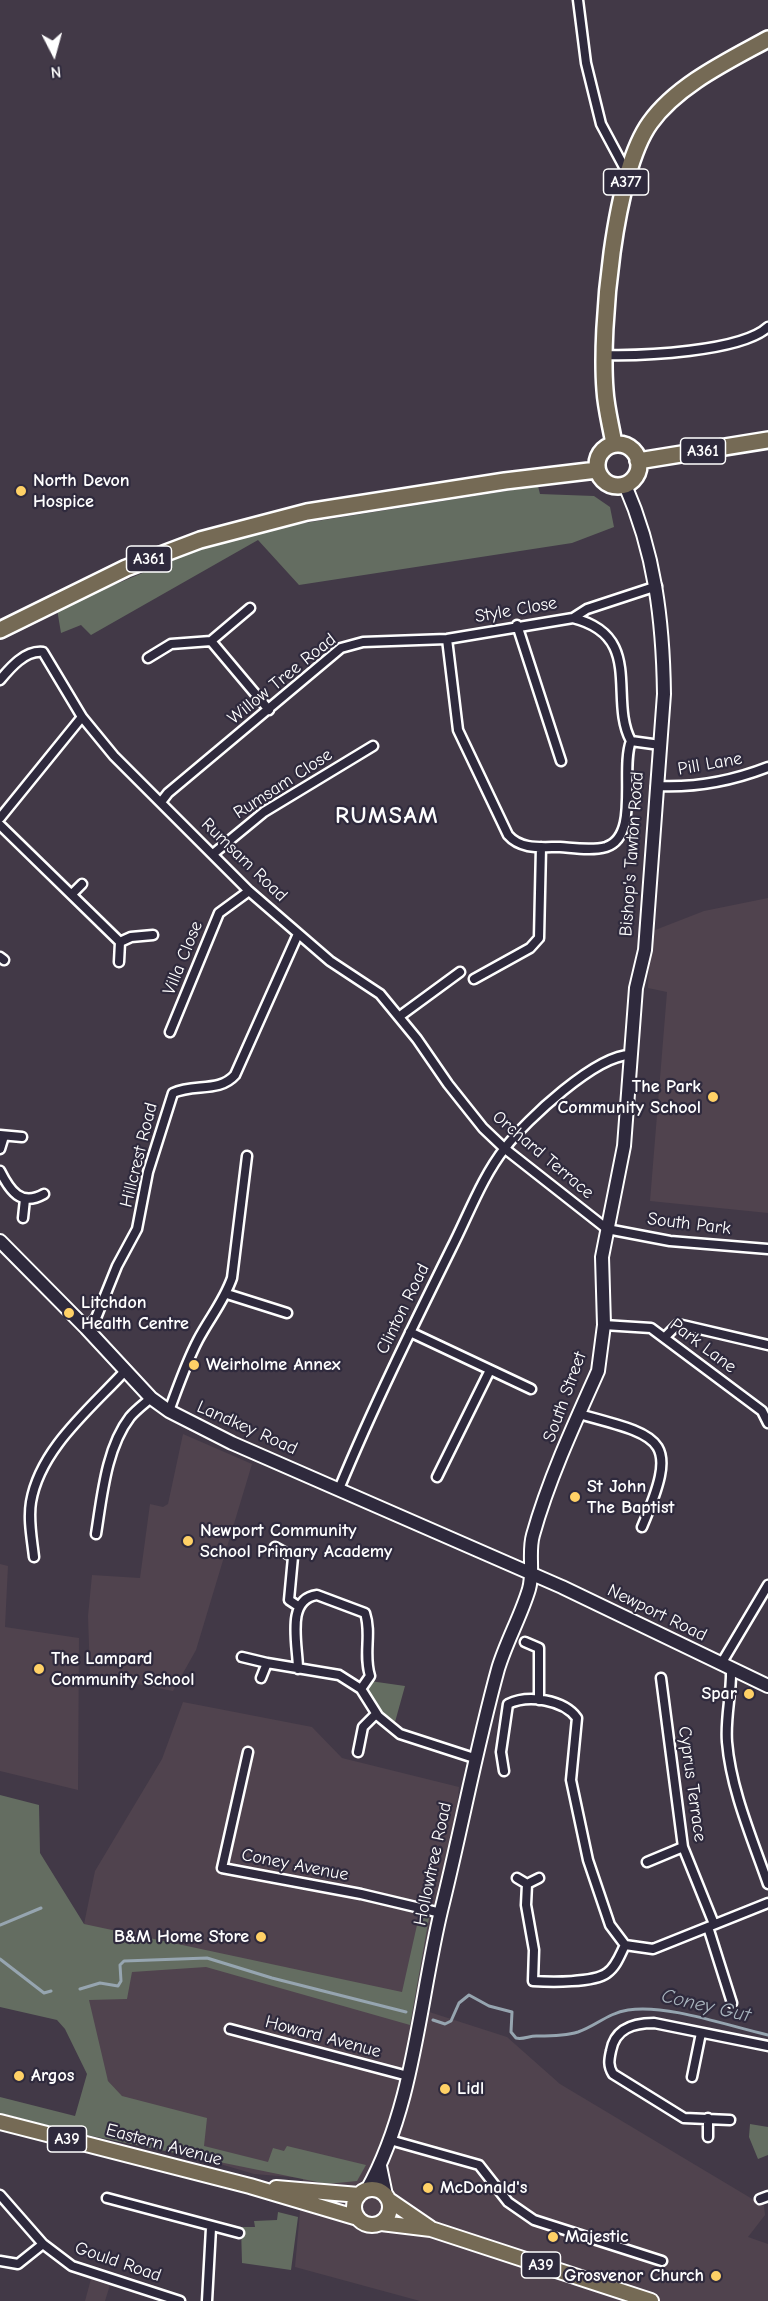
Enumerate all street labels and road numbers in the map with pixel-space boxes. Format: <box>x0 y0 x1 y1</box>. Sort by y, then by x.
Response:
road number: A377 <box>604 169 648 195</box>
road number: A361 <box>680 438 726 464</box>
road number: A361 <box>126 546 172 572</box>
street label: Style Close <box>473 592 559 628</box>
street label: Willow Tree Road <box>224 629 340 729</box>
street label: Rumsam Close <box>230 744 336 824</box>
street label: Pill Lane <box>676 748 744 780</box>
street label: Bishop's Tawton Road <box>615 771 649 937</box>
street label: Rumsam Road <box>196 814 292 906</box>
street label: Villa Close <box>158 918 208 998</box>
street label: Hillcrest Road <box>116 1100 162 1210</box>
street label: Orchard Terrace <box>488 1106 598 1204</box>
street label: South Park <box>646 1208 732 1240</box>
street label: Clinton Road <box>372 1260 434 1358</box>
street label: Park Lane <box>666 1314 740 1378</box>
street label: South Street <box>539 1349 591 1445</box>
street label: Landkey Road <box>193 1396 301 1460</box>
street label: Newport Road <box>604 1580 710 1646</box>
street label: Cyprus Terrace <box>673 1725 711 1843</box>
street label: Hollowtree Road <box>409 1800 457 1928</box>
street label: Coney Avenue <box>240 1844 350 1886</box>
street label: Howard Avenue <box>263 2011 383 2063</box>
street label: Eastern Avenue <box>104 2119 224 2171</box>
road number: A39 <box>48 2126 86 2152</box>
street label: Gould Road <box>72 2237 164 2287</box>
road number: A39 <box>522 2252 560 2278</box>

